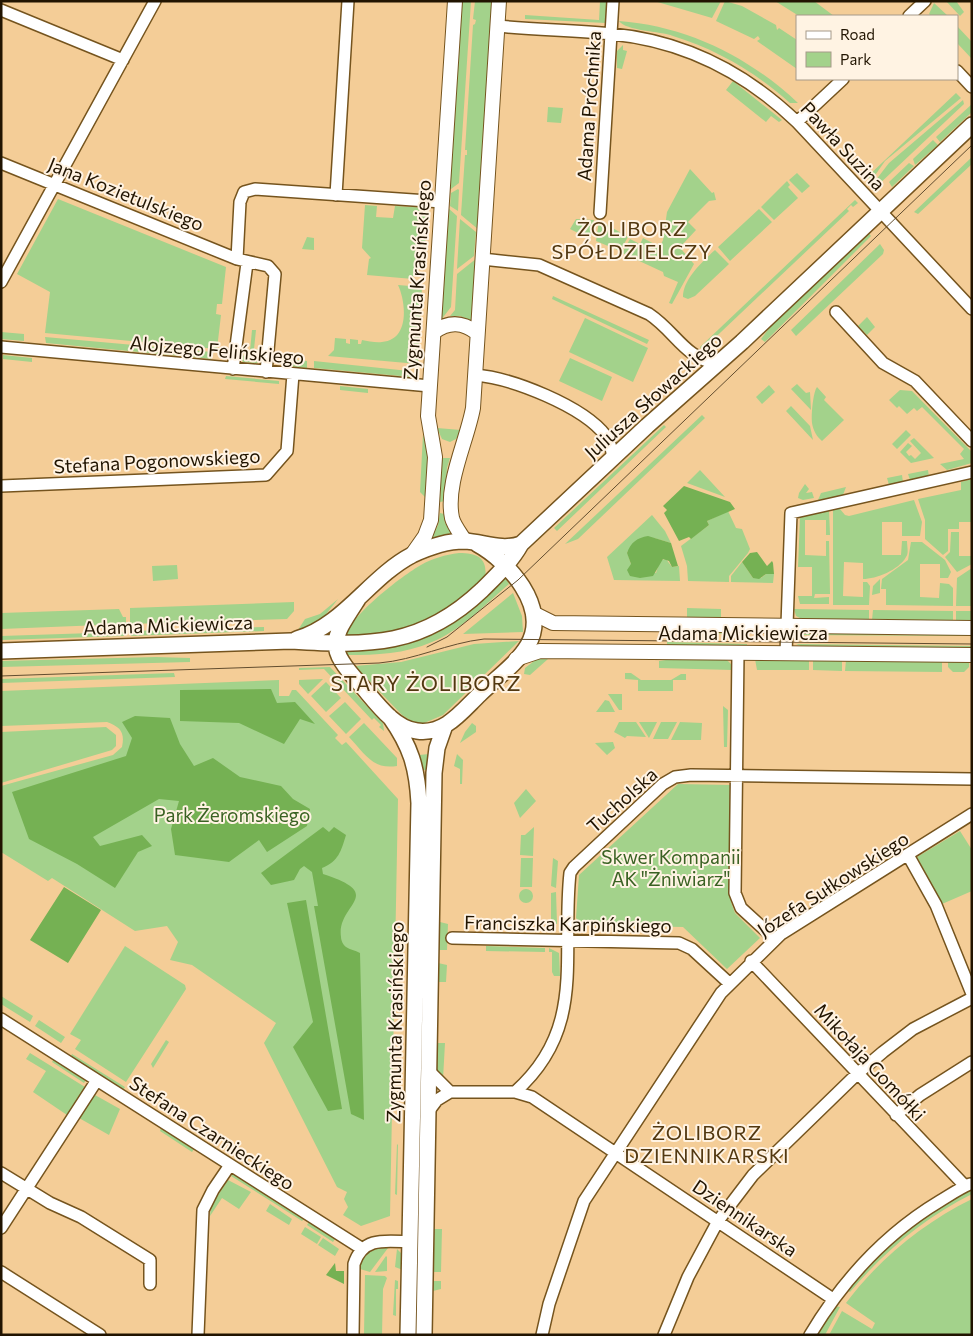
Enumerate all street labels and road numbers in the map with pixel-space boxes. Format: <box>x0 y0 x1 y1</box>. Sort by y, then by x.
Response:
street label: Adama Próchnika <box>572 30 605 182</box>
street label: Pawła Suzina <box>796 96 890 195</box>
street label: Jana Kozietulskiego <box>45 152 207 235</box>
street label: Zygmunta Krasińskiego <box>398 179 435 381</box>
street label: Juliusza Słowackiego <box>579 328 726 463</box>
street label: Alojzego Felińskiego <box>129 330 305 369</box>
street label: Stefana Pogonowskiego <box>53 444 261 477</box>
street label: Adama Mickiewicza <box>83 610 253 639</box>
street label: Adama Mickiewicza <box>658 621 828 644</box>
street label: Tucholska <box>582 762 662 837</box>
street label: Józefa Sułkowskiego <box>753 826 913 941</box>
street label: Franciszka Karpińskiego <box>464 910 672 937</box>
street label: Zygmunta Krasińskiego <box>381 921 408 1123</box>
street label: Mikołaja Gomółki <box>810 998 931 1125</box>
street label: Stefana Czarnieckiego <box>125 1071 299 1195</box>
street label: Dziennikarska <box>689 1174 802 1261</box>

